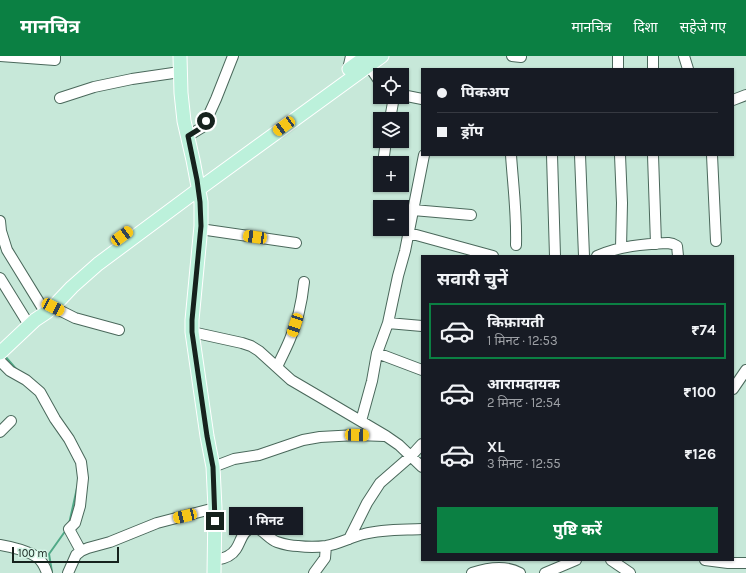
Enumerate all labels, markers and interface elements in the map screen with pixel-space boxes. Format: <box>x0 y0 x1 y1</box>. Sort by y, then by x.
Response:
text: मानचित्र <box>20 16 80 38</box>
text: मानचित्र <box>572 19 612 36</box>
text: दिशा <box>634 19 658 36</box>
text: सहेजे गए <box>680 19 726 36</box>
map controls <box>373 68 409 236</box>
button: locate <box>373 68 409 104</box>
text: पिकअप <box>461 83 509 101</box>
route start <box>197 112 215 130</box>
button: layers <box>373 112 409 148</box>
car <box>271 114 297 138</box>
text: ड्रॉप <box>461 122 483 140</box>
button: + <box>373 156 409 192</box>
button: − <box>373 200 409 236</box>
car <box>109 224 135 248</box>
car <box>242 229 268 245</box>
text: सवारी चुनें <box>437 268 508 290</box>
car <box>40 296 66 318</box>
car <box>286 312 304 338</box>
icon: car <box>439 313 475 349</box>
text: किफ़ायती <box>487 313 544 331</box>
text: ₹74 <box>691 321 716 339</box>
text: 1 मिनट · 12:53 <box>487 333 558 348</box>
icon: car <box>439 375 475 411</box>
text: आरामदायक <box>487 375 560 393</box>
text: ₹100 <box>683 383 716 401</box>
text: 2 मिनट · 12:54 <box>487 395 560 410</box>
car <box>345 429 369 441</box>
icon: car <box>439 437 475 473</box>
text: XL <box>487 438 505 456</box>
text: ₹126 <box>684 445 716 463</box>
text: 3 मिनट · 12:55 <box>487 456 561 471</box>
car <box>172 507 198 525</box>
callout: 1 मिनट <box>229 507 303 535</box>
button: पुष्टि करें <box>437 507 718 553</box>
route end <box>206 512 224 530</box>
text: 1 मिनट <box>248 513 284 528</box>
scale bar <box>12 545 119 564</box>
text: 100 m <box>18 547 48 560</box>

